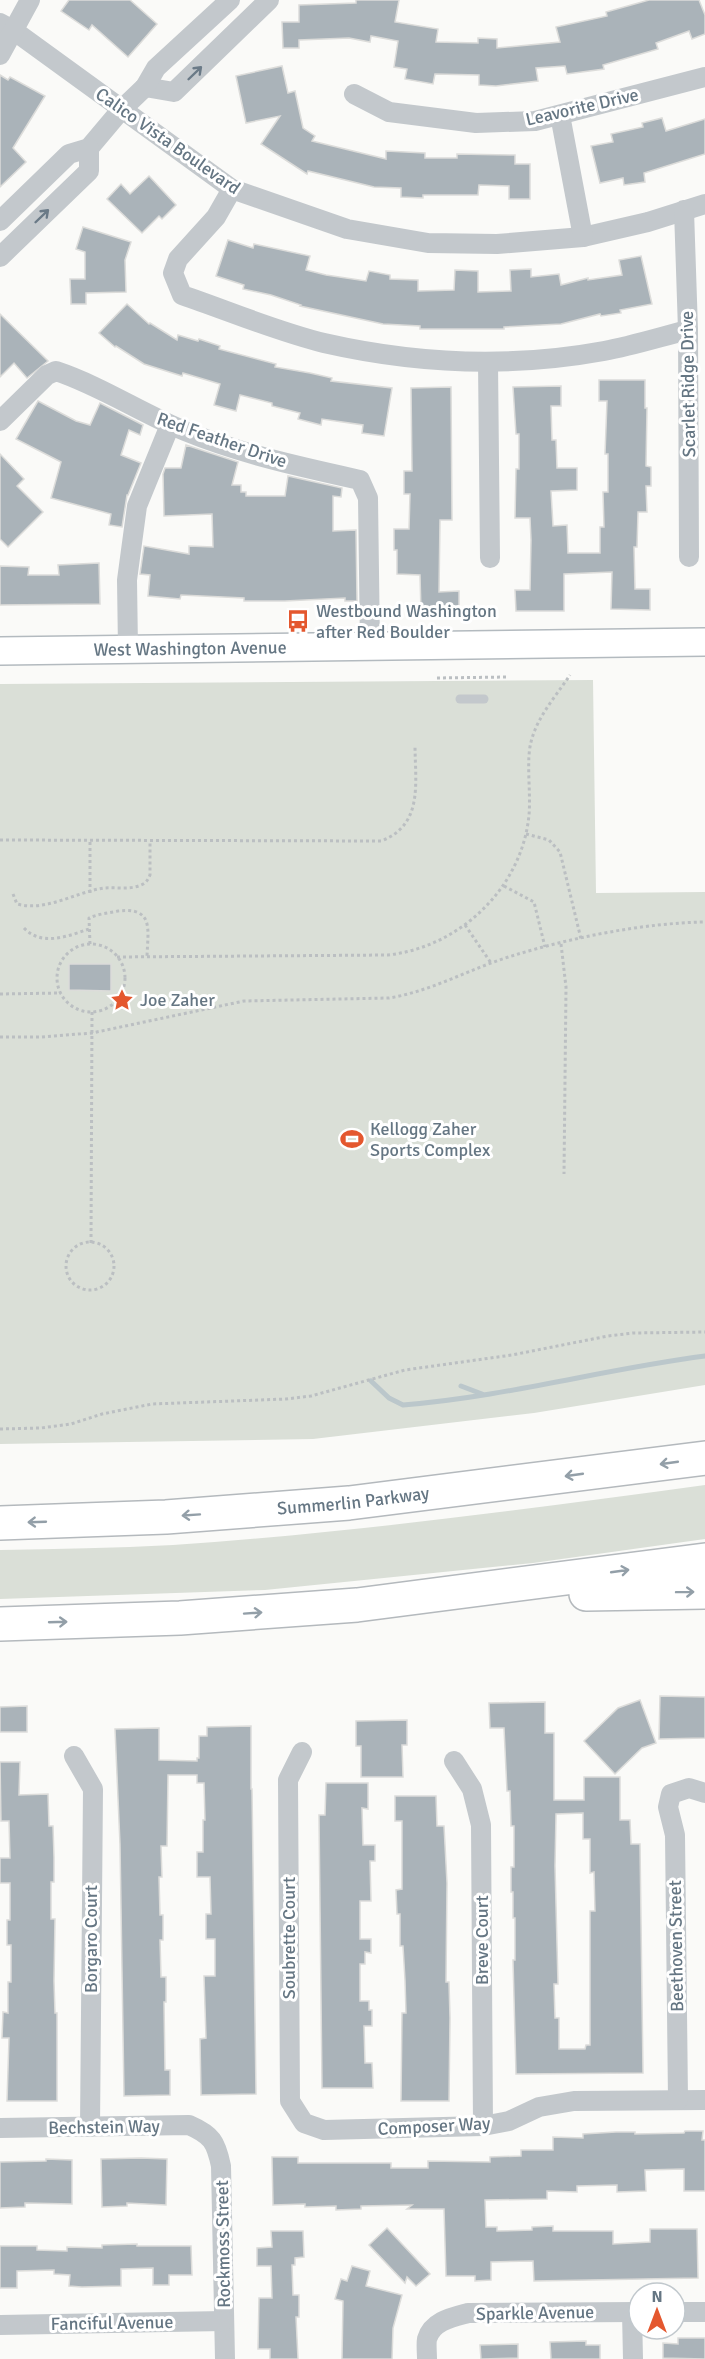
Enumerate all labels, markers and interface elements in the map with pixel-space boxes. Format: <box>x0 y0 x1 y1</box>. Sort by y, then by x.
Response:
one-way arrow <box>187 65 202 80</box>
street label: Calico Vista Boulevard <box>91 83 245 199</box>
street label: Leavorite Drive <box>523 83 641 131</box>
one-way arrow <box>35 209 50 223</box>
street label: Scarlet Ridge Drive <box>676 311 700 457</box>
street label: Red Feather Drive <box>154 407 290 473</box>
place label: Westbound Washington after Red Boulder <box>316 600 497 643</box>
bus stop icon: Westbound Washington after Red Boulder <box>285 608 311 634</box>
street label: West Washington Avenue <box>93 636 287 661</box>
place icon: Joe Zaher <box>109 987 135 1013</box>
place label: Joe Zaher <box>140 989 215 1011</box>
place label: Kellogg Zaher Sports Complex <box>370 1118 491 1161</box>
sports icon: Kellogg Zaher Sports Complex <box>339 1126 365 1152</box>
one-way arrow <box>659 1457 679 1468</box>
one-way arrow <box>565 1470 585 1481</box>
street label: Summerlin Parkway <box>276 1482 431 1519</box>
one-way arrow <box>181 1510 201 1521</box>
one-way arrow <box>27 1517 47 1528</box>
one-way arrow <box>610 1566 630 1577</box>
one-way arrow <box>674 1586 694 1598</box>
one-way arrow <box>243 1607 263 1618</box>
one-way arrow <box>48 1617 68 1628</box>
street label: Soubrette Court <box>278 1877 300 1999</box>
street label: Beethoven Street <box>664 1880 688 2012</box>
street label: Borgaro Court <box>80 1885 102 1993</box>
street label: Breve Court <box>471 1895 493 1985</box>
street label: Composer Way <box>377 2112 491 2140</box>
street label: Bechstein Way <box>48 2115 161 2139</box>
street label: Rockmoss Street <box>211 2180 235 2308</box>
north arrow <box>627 2281 687 2341</box>
text: N <box>651 2287 663 2307</box>
street label: Sparkle Avenue <box>476 2301 594 2325</box>
street label: Fanciful Avenue <box>51 2311 173 2335</box>

